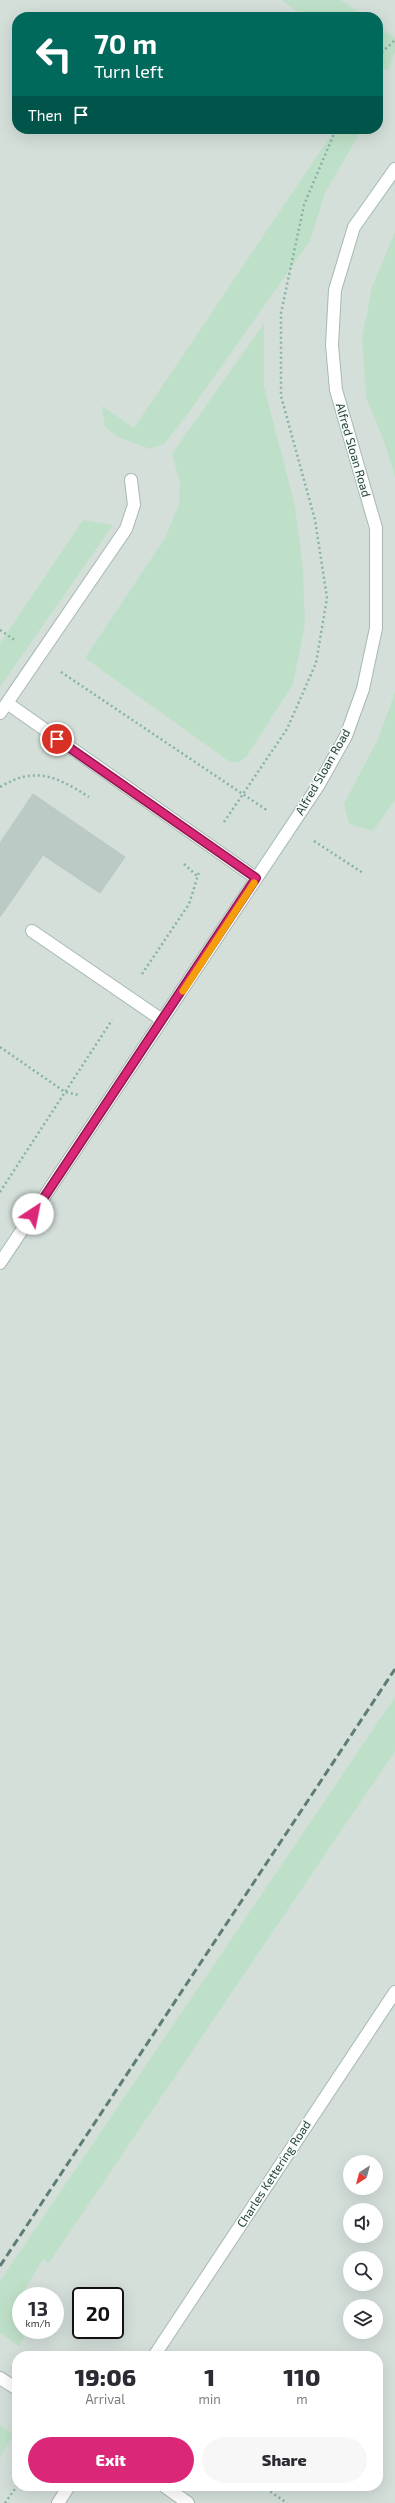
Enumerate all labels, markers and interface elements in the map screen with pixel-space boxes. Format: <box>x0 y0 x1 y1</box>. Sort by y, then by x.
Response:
text: 70 m <box>94 26 157 60</box>
icon: left <box>28 28 80 80</box>
text: Turn left <box>94 60 164 82</box>
icon: arrive <box>70 104 92 126</box>
text: Then <box>28 106 62 124</box>
street label: Alfred Sloan Road <box>334 401 374 498</box>
pin <box>40 722 74 756</box>
street label: Alfred Sloan Road <box>292 726 352 817</box>
icon: arrive <box>46 728 68 750</box>
position arrow <box>12 1193 54 1235</box>
street label: Charles Kettering Road <box>233 2117 313 2230</box>
north arrow <box>343 2155 383 2195</box>
map controls <box>343 2155 383 2339</box>
button: sound <box>343 2203 383 2243</box>
button: search <box>343 2251 383 2291</box>
speed limit sign: 20 <box>72 2287 124 2339</box>
text: 13 <box>28 2296 48 2320</box>
button: layers <box>343 2299 383 2339</box>
text: km/h <box>26 2317 50 2329</box>
text: 19:06 <box>75 2362 136 2391</box>
text: 1 <box>204 2362 215 2391</box>
text: 110 <box>283 2362 320 2391</box>
text: Arrival <box>86 2391 125 2407</box>
text: min <box>199 2391 221 2407</box>
text: m <box>296 2391 308 2407</box>
button: Exit <box>28 2437 194 2483</box>
button: Share <box>202 2437 367 2483</box>

